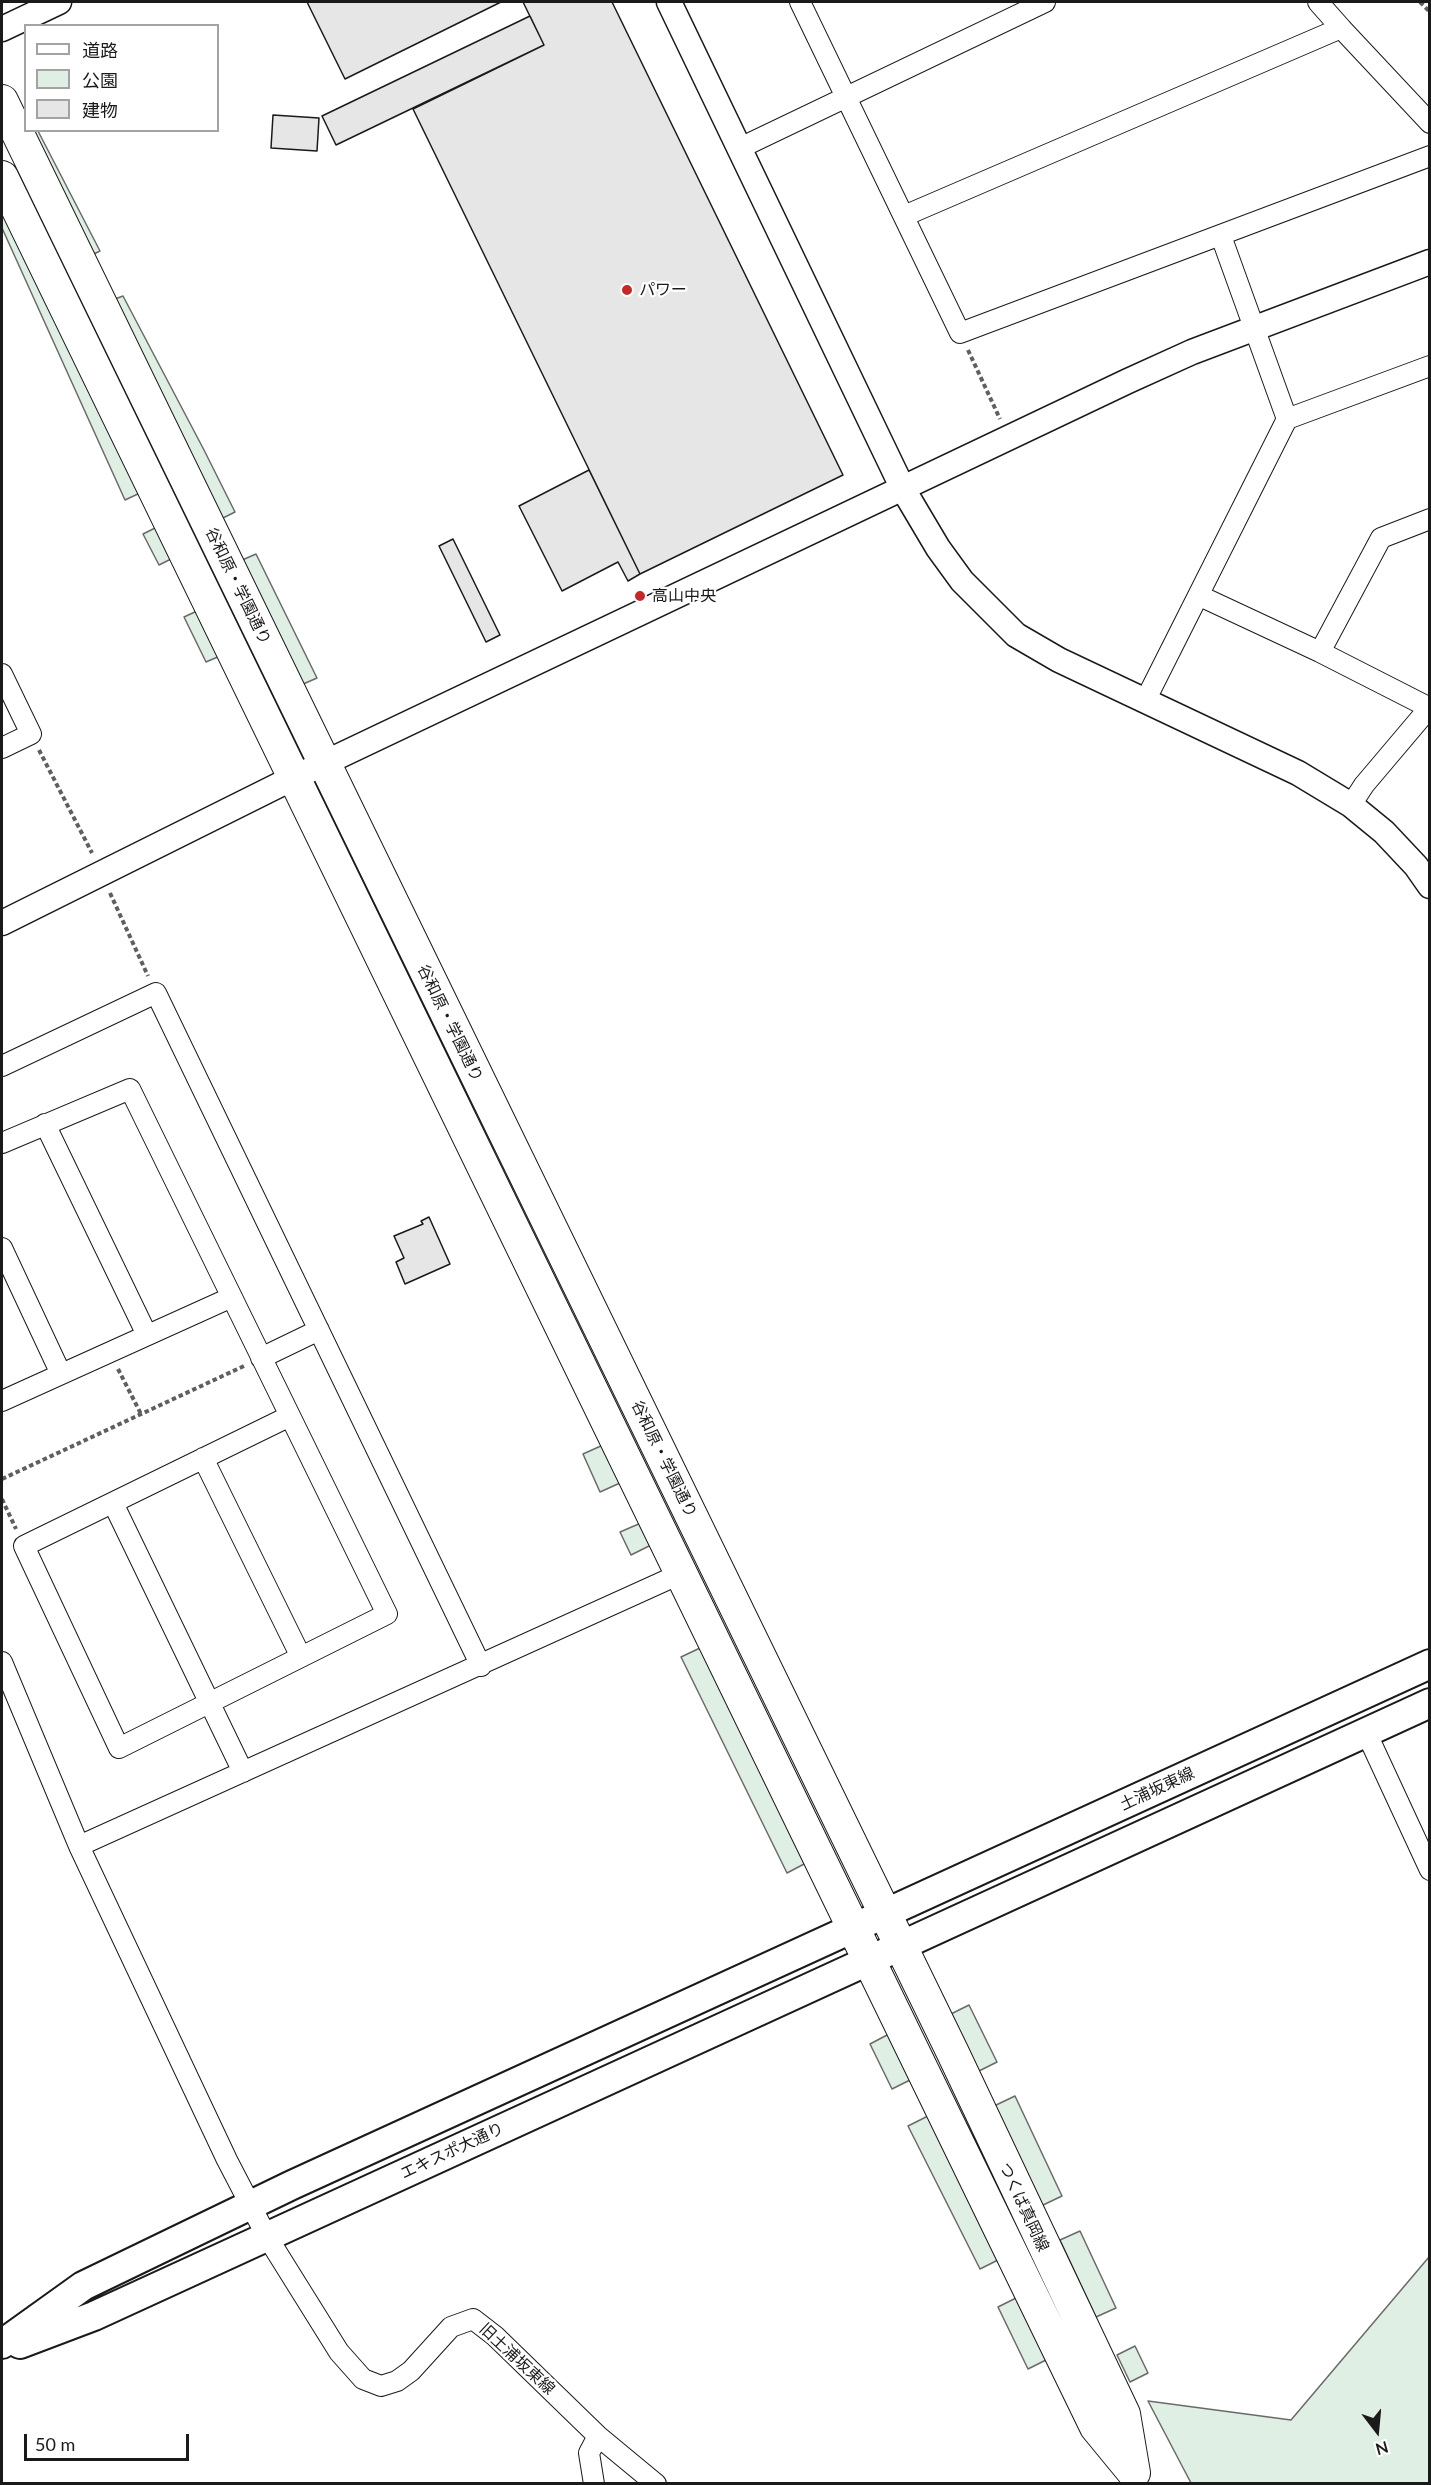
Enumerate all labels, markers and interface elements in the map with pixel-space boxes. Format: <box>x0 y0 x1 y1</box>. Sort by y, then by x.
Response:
legend <box>24 24 219 132</box>
text: 道路 <box>82 39 118 61</box>
text: 公園 <box>82 69 118 91</box>
text: 建物 <box>82 99 118 121</box>
place label: パワー <box>639 280 687 300</box>
marker: パワー <box>620 283 634 297</box>
street label: 谷和原・学園通り <box>201 524 275 648</box>
place label: 高山中央 <box>652 586 716 606</box>
marker: 高山中央 <box>633 589 647 603</box>
street label: 谷和原・学園通り <box>413 961 487 1085</box>
street label: 谷和原・学園通り <box>627 1397 701 1521</box>
street label: 土浦坂東線 <box>1117 1763 1197 1815</box>
street label: エキスポ大通り <box>397 2119 507 2183</box>
street label: つくば真岡線 <box>995 2159 1053 2255</box>
street label: 旧土浦坂東線 <box>475 2319 559 2399</box>
north arrow <box>1347 2401 1407 2461</box>
scale bar <box>27 2422 192 2460</box>
text: 50 m <box>35 2433 75 2455</box>
text: N <box>1374 2438 1391 2460</box>

